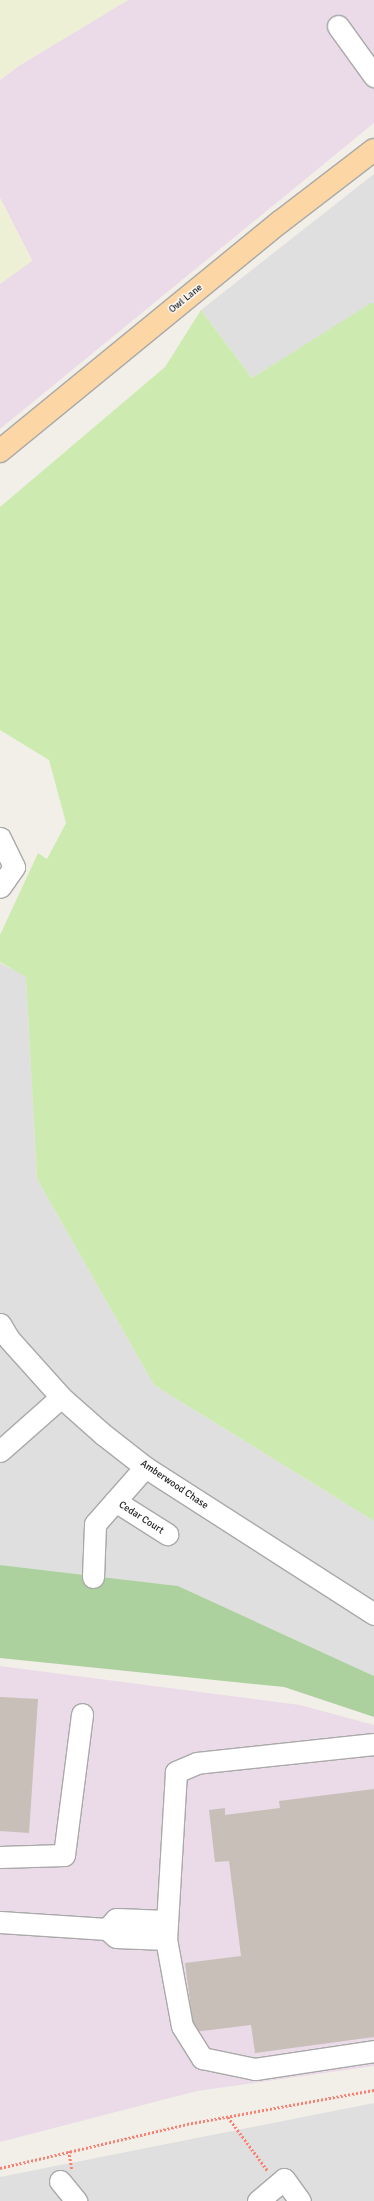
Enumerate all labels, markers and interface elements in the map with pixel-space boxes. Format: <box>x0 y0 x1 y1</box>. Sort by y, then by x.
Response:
street label: Owl Lane <box>167 282 205 316</box>
street label: Amberwood Chase <box>138 1458 210 1512</box>
street label: Cedar Court <box>116 1499 166 1537</box>

